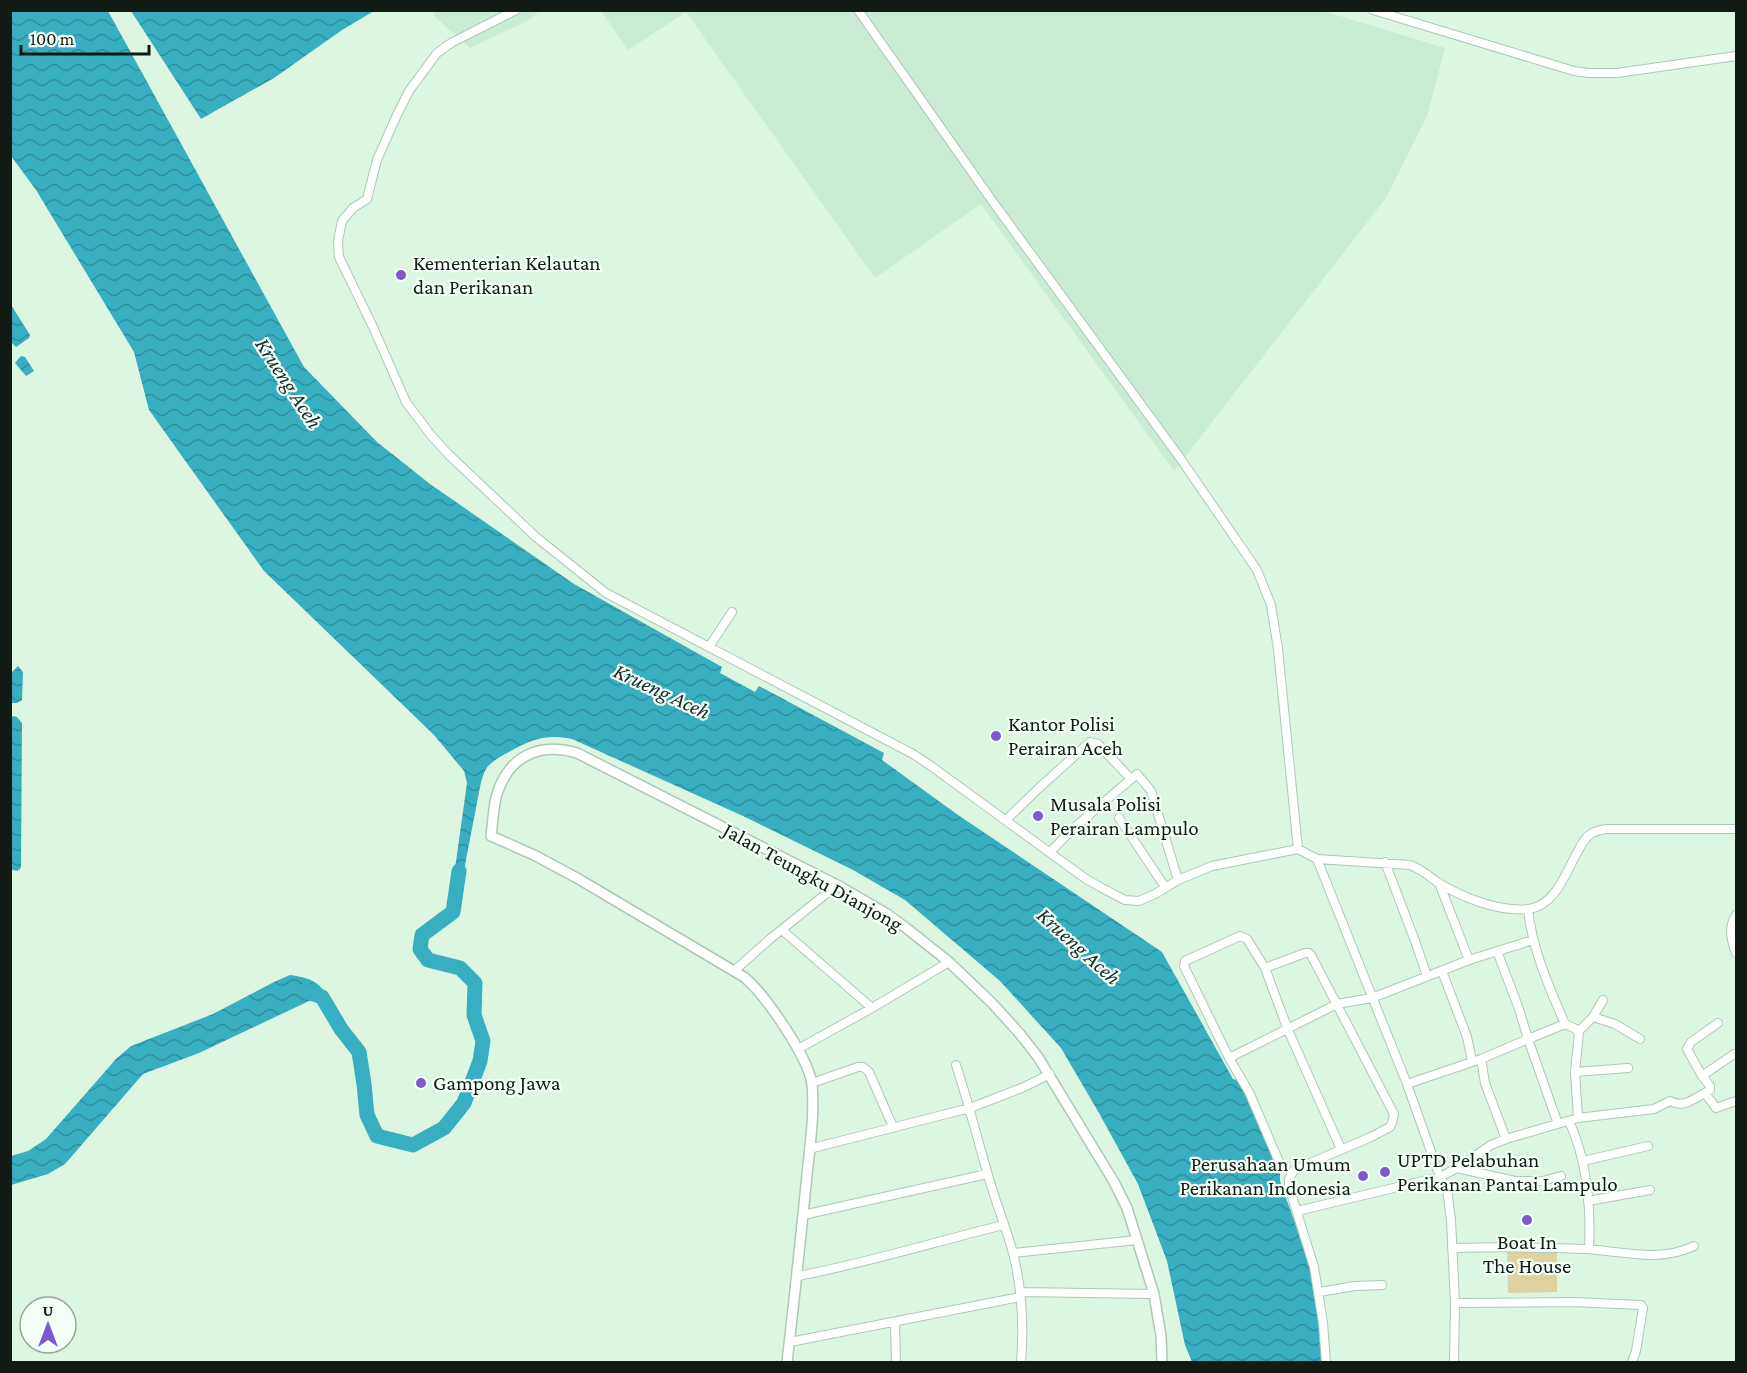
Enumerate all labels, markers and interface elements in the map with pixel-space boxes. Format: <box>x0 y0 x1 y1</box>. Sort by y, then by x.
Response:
scale bar <box>21 18 148 56</box>
text: 100 m <box>30 29 75 49</box>
place label: Kementerian Kelautan dan Perikanan <box>413 251 601 299</box>
marker: Kementerian Kelautan dan Perikanan <box>394 268 408 282</box>
water label: Krueng Aceh <box>250 333 328 433</box>
water label: Krueng Aceh <box>610 658 714 724</box>
place label: Kantor Polisi Perairan Aceh <box>1008 712 1123 760</box>
marker: Kantor Polisi Perairan Aceh <box>989 729 1003 743</box>
place label: Musala Polisi Perairan Lampulo <box>1050 792 1199 840</box>
marker: Musala Polisi Perairan Lampulo <box>1031 809 1045 823</box>
street label: Jalan Teungku Dianjong <box>717 817 907 936</box>
water label: Krueng Aceh <box>1032 902 1126 990</box>
place label: Gampong Jawa <box>433 1071 561 1095</box>
marker: Gampong Jawa <box>414 1076 428 1090</box>
place label: UPTD Pelabuhan Perikanan Pantai Lampulo <box>1397 1148 1618 1196</box>
place label: Perusahaan Umum Perikanan Indonesia <box>1180 1152 1351 1200</box>
marker: UPTD Pelabuhan Perikanan Pantai Lampulo <box>1378 1165 1392 1179</box>
marker: Perusahaan Umum Perikanan Indonesia <box>1356 1169 1370 1183</box>
marker: Boat In The House <box>1520 1213 1534 1227</box>
place label: Boat In The House <box>1483 1230 1571 1278</box>
north arrow <box>18 1295 78 1355</box>
text: U <box>43 1302 54 1319</box>

